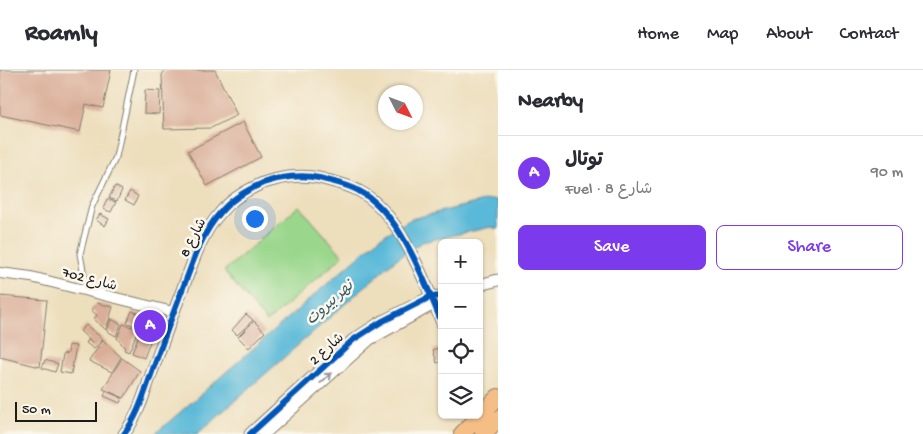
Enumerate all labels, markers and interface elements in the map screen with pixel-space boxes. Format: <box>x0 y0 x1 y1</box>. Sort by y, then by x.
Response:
text: Roamly <box>25 20 98 49</box>
text: Home <box>637 24 679 45</box>
text: Map <box>707 24 738 45</box>
text: About <box>766 24 812 45</box>
text: Contact <box>840 24 898 45</box>
north arrow <box>378 85 423 130</box>
text: Nearby <box>518 90 583 115</box>
text: توتال <box>565 150 603 173</box>
text: A <box>529 164 539 183</box>
text: 90 m <box>871 164 903 183</box>
text: Fuel · شارع 8 <box>565 181 652 200</box>
your location <box>242 206 268 232</box>
street label: شارع 8 <box>177 216 211 260</box>
button: Save <box>518 225 706 270</box>
button: Share <box>716 225 903 270</box>
map controls <box>438 239 483 419</box>
button: + <box>438 239 483 284</box>
street label: شارع 702 <box>59 265 118 296</box>
water label: نهر بيروت <box>303 277 359 329</box>
button: − <box>438 284 483 329</box>
pin: A <box>134 307 166 345</box>
button: locate <box>438 329 483 374</box>
street label: شارع 2 <box>307 330 348 370</box>
one-way arrow <box>319 372 332 383</box>
button: layers <box>438 374 483 419</box>
scale bar <box>15 399 98 422</box>
text: 50 m <box>22 402 51 419</box>

